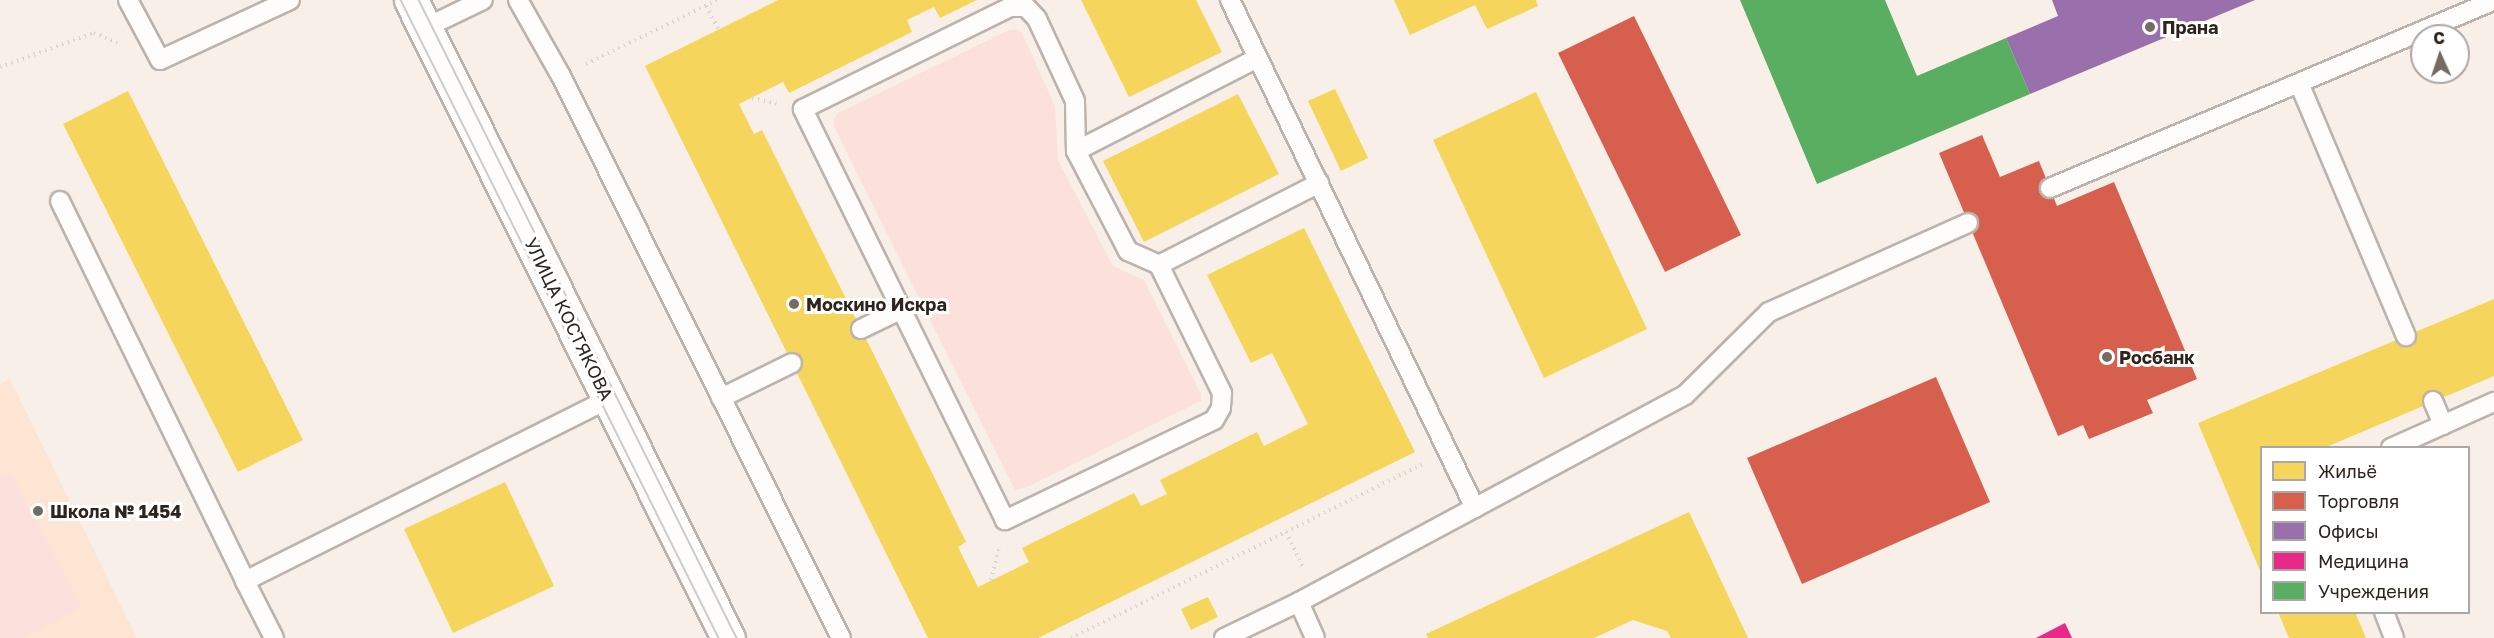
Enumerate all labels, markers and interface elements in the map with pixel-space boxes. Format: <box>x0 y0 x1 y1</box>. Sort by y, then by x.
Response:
place label: Прана <box>2162 16 2218 38</box>
marker: Прана <box>2143 20 2157 34</box>
north arrow <box>2410 24 2470 84</box>
text: С <box>2433 28 2445 48</box>
street label: УЛИЦА КОСТЯКОВА <box>520 234 618 404</box>
place label: Москино Искра <box>806 293 947 315</box>
marker: Москино Искра <box>787 297 801 311</box>
place label: Росбанк <box>2119 346 2195 368</box>
marker: Росбанк <box>2100 350 2114 364</box>
legend <box>2260 446 2470 614</box>
text: Жильё <box>2318 460 2377 482</box>
text: Торговля <box>2318 490 2399 512</box>
place label: Школа № 1454 <box>50 500 182 522</box>
marker: Школа № 1454 <box>31 504 45 518</box>
text: Офисы <box>2318 520 2379 542</box>
text: Медицина <box>2318 550 2409 572</box>
text: Учреждения <box>2318 580 2429 602</box>

